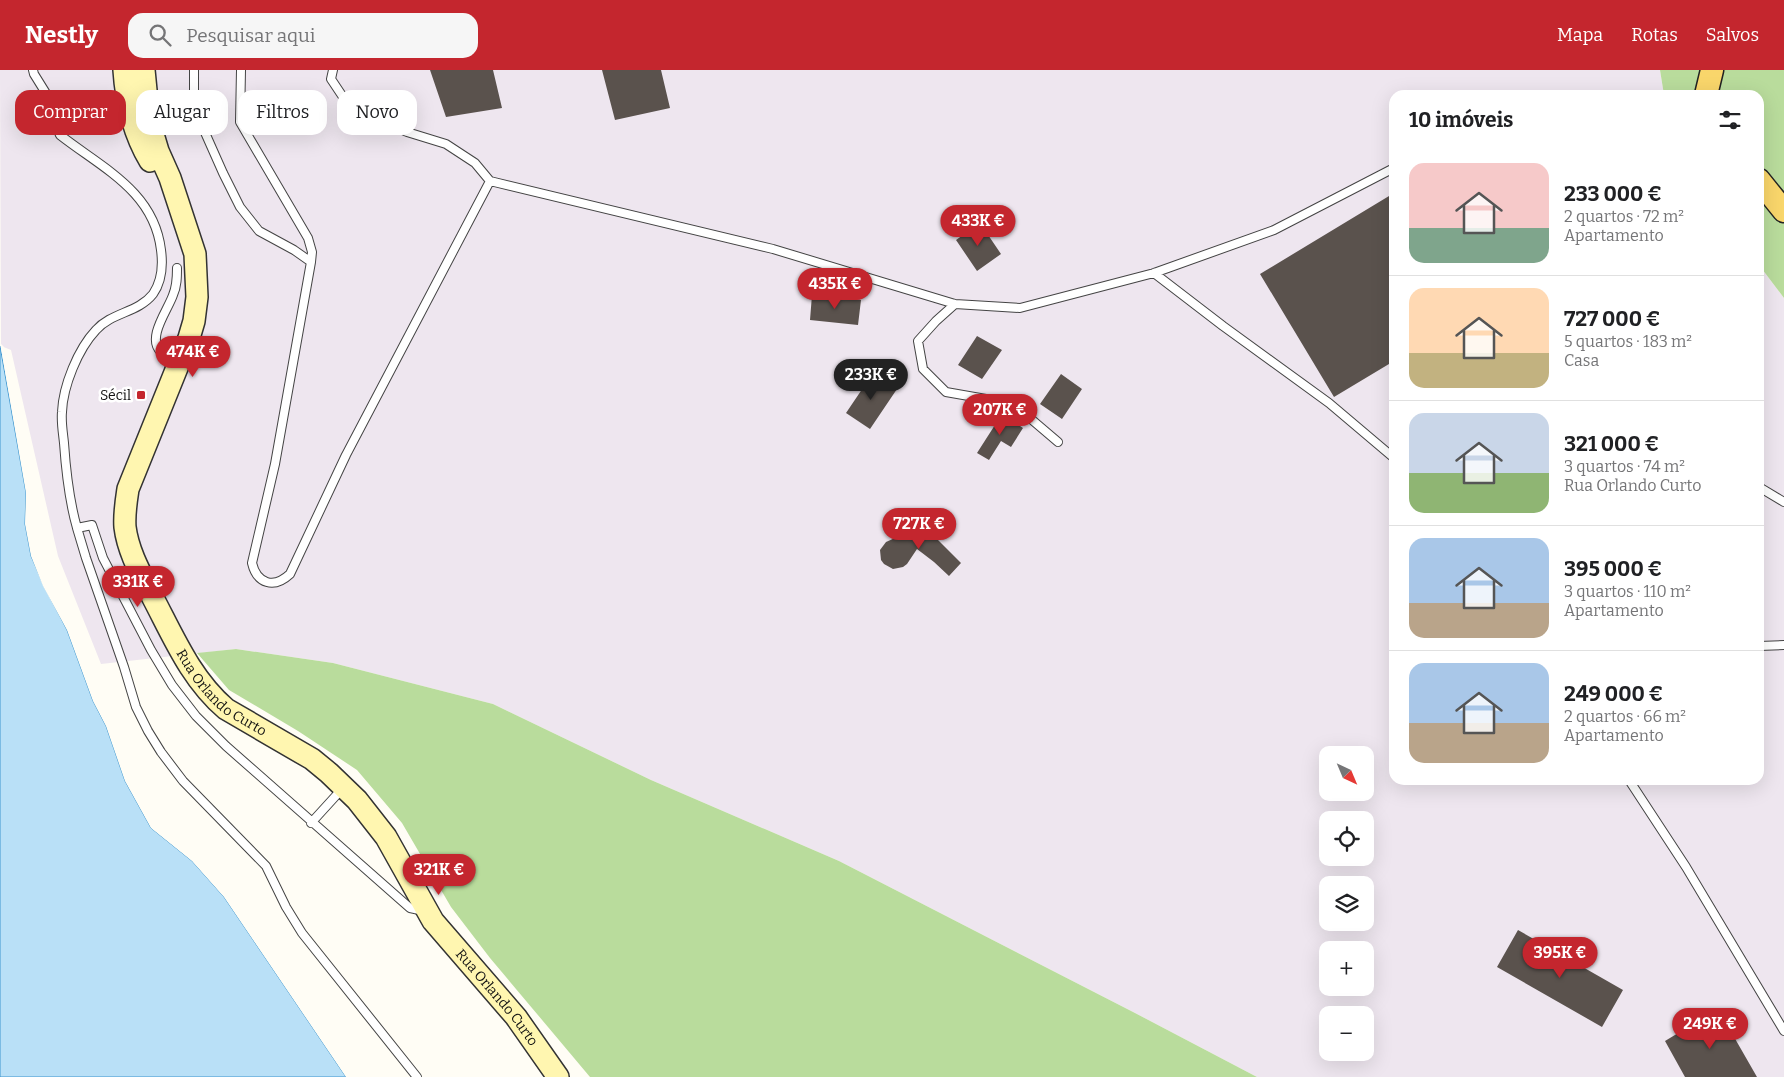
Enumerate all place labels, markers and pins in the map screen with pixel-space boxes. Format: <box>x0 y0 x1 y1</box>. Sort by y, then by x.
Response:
pin: 433K € <box>937 204 1019 247</box>
pin: 435K € <box>794 268 876 310</box>
pin: 474K € <box>152 336 234 378</box>
pin: 233K € <box>830 358 912 401</box>
place label: Sécil <box>100 387 131 404</box>
marker: Sécil <box>135 389 147 401</box>
pin: 207K € <box>959 394 1041 436</box>
pin: 727K € <box>878 508 960 550</box>
pin: 331K € <box>97 566 179 608</box>
pin: 321K € <box>398 854 480 896</box>
pin: 395K € <box>1519 936 1601 979</box>
pin: 249K € <box>1669 1008 1751 1050</box>

